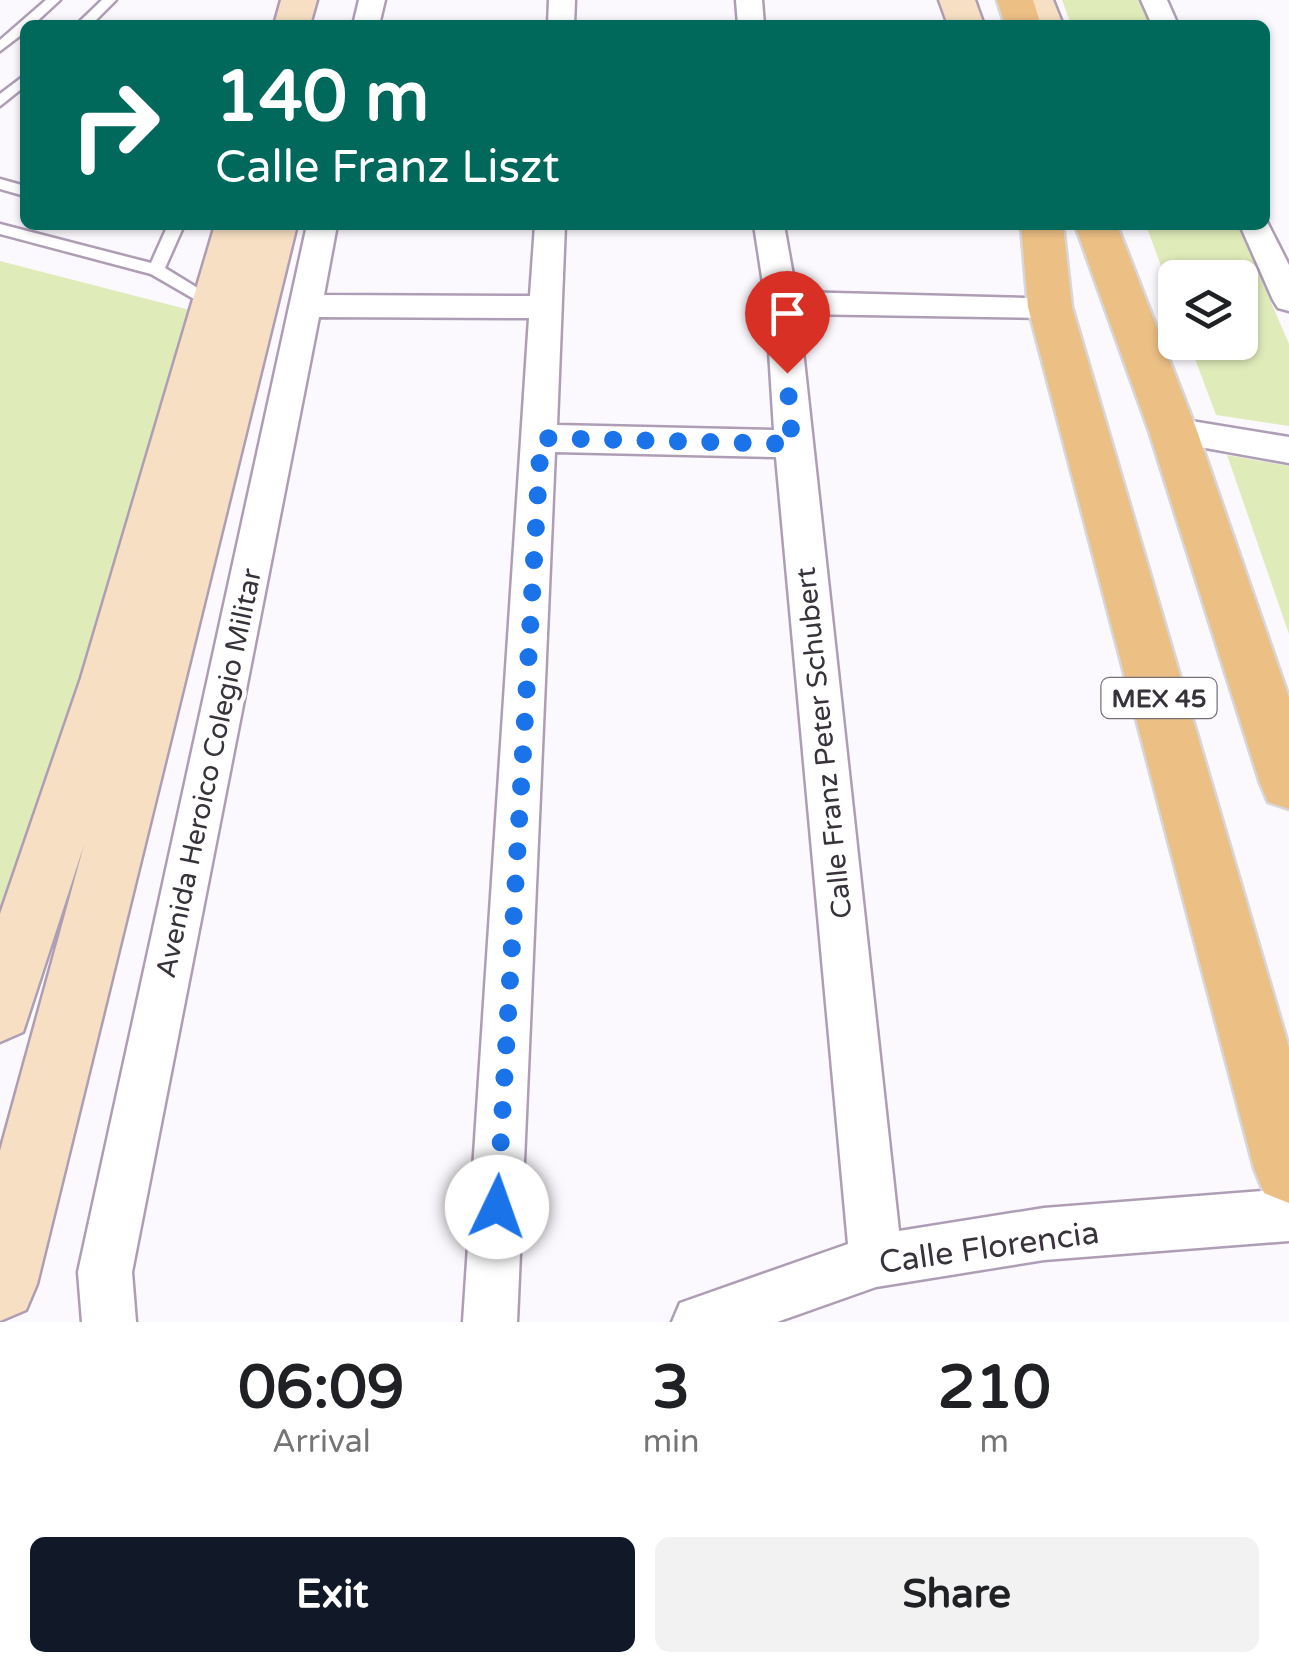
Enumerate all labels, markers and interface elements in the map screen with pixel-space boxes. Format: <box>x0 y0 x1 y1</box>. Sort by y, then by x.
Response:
text: 140 m <box>215 56 429 140</box>
icon: right <box>50 60 180 190</box>
text: Calle Franz Liszt <box>215 141 560 195</box>
map controls <box>1158 260 1258 360</box>
button: layers <box>1158 260 1258 360</box>
pin <box>745 271 830 374</box>
icon: arrive <box>760 286 815 341</box>
street label: Avenida Heroico Colegio Militar <box>149 565 269 981</box>
street label: Calle Franz Peter Schubert <box>789 565 859 920</box>
road number: MEX 45 <box>1102 678 1216 718</box>
position arrow <box>445 1155 549 1259</box>
street label: Calle Florencia <box>877 1214 1102 1282</box>
text: 06:09 <box>238 1352 405 1424</box>
text: 3 <box>652 1352 690 1424</box>
text: 210 <box>938 1352 1051 1424</box>
text: Arrival <box>272 1423 371 1461</box>
text: min <box>643 1423 700 1461</box>
text: m <box>980 1423 1009 1461</box>
button: Exit <box>30 1537 635 1652</box>
button: Share <box>655 1537 1259 1652</box>

